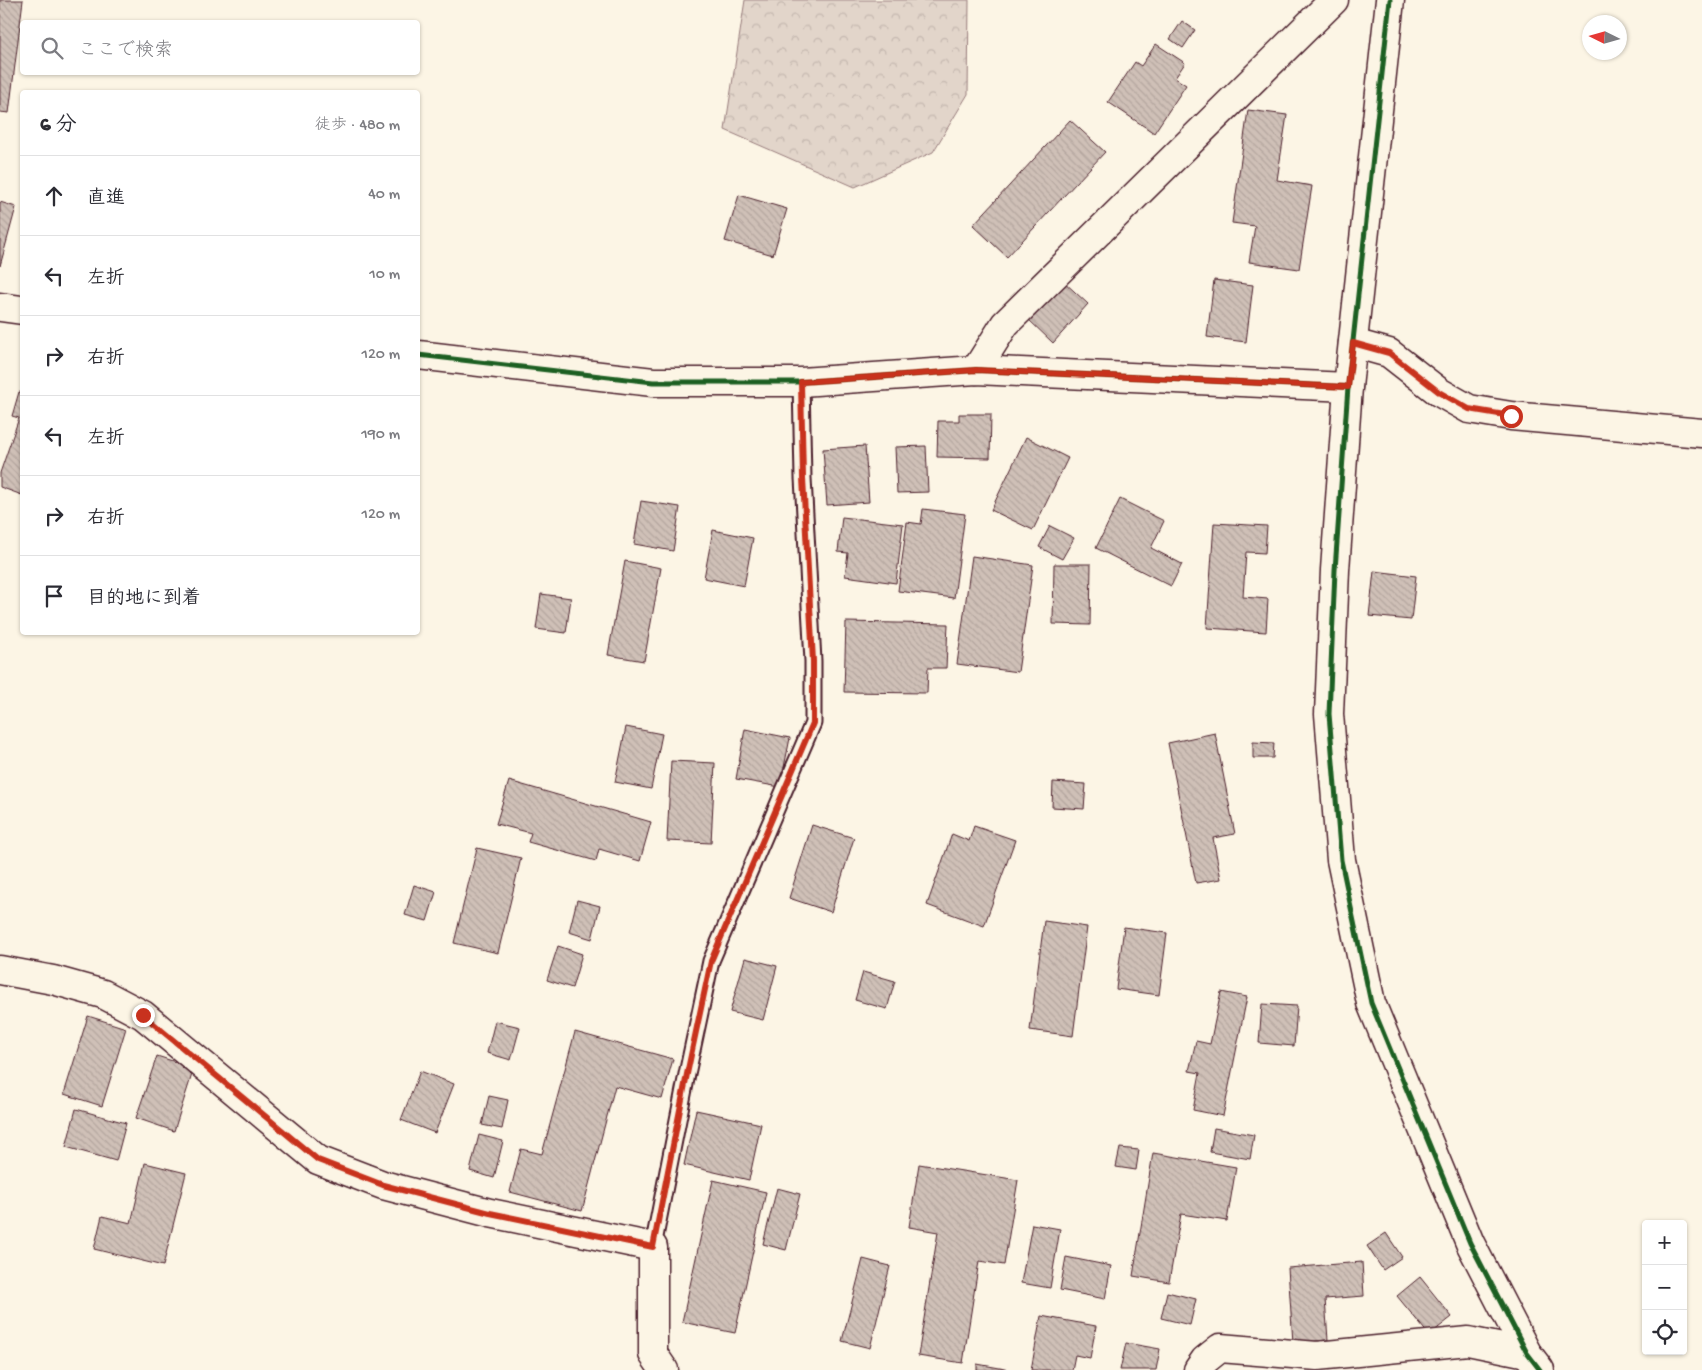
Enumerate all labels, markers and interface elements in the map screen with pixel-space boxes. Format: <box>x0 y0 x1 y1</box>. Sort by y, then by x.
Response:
north arrow <box>1582 15 1627 60</box>
search box <box>20 20 420 75</box>
icon: search <box>38 34 66 62</box>
text: ここで検索 <box>78 40 173 63</box>
text: 6 分 <box>40 114 77 139</box>
text: 徒歩 · 480 m <box>315 117 400 136</box>
icon: ahead <box>40 182 68 210</box>
text: 40 m <box>368 186 400 205</box>
text: 直進 <box>87 188 125 211</box>
icon: left <box>40 262 68 290</box>
text: 10 m <box>369 266 400 285</box>
text: 左折 <box>87 268 125 291</box>
icon: right <box>40 342 68 370</box>
text: 120 m <box>361 346 400 365</box>
text: 右折 <box>87 348 125 371</box>
route start <box>1500 405 1523 428</box>
icon: left <box>40 422 68 450</box>
text: 190 m <box>361 426 400 445</box>
text: 左折 <box>87 428 125 451</box>
icon: right <box>40 502 68 530</box>
text: 120 m <box>361 506 400 525</box>
text: 右折 <box>87 508 125 531</box>
icon: arrive <box>40 582 68 610</box>
text: 目的地に到着 <box>87 588 201 611</box>
route end <box>132 1004 155 1027</box>
map controls <box>1642 1220 1687 1355</box>
button: + <box>1642 1220 1687 1265</box>
button: − <box>1642 1265 1687 1310</box>
button: locate <box>1642 1310 1687 1355</box>

